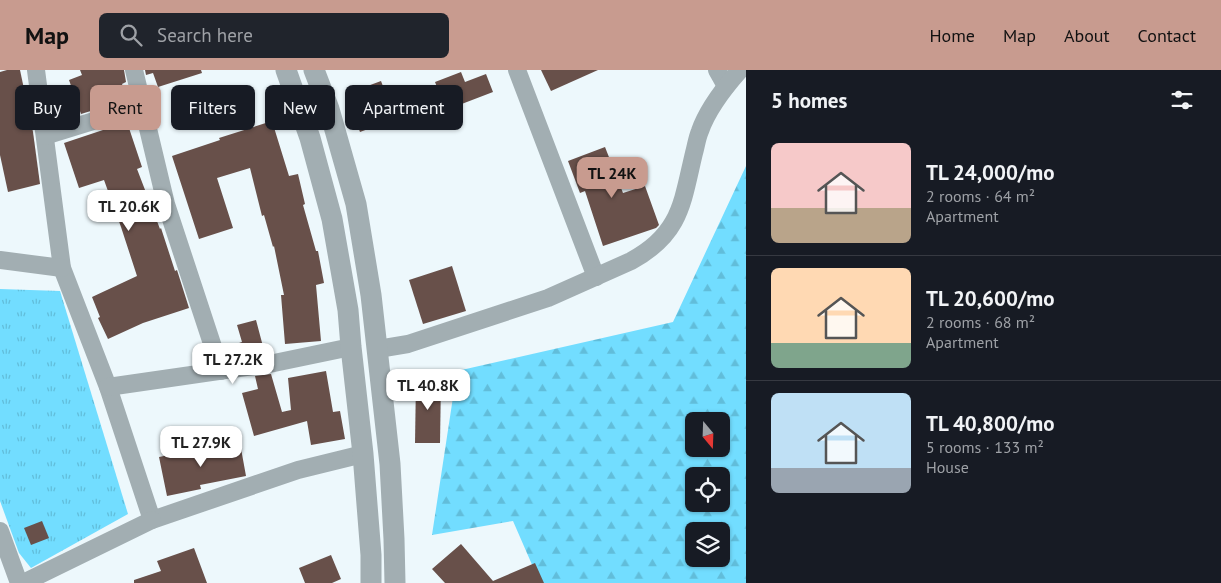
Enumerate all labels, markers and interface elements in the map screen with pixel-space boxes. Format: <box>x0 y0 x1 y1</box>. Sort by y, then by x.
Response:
search box <box>99 13 449 58</box>
text: Map <box>25 20 69 51</box>
icon: search <box>117 21 145 49</box>
text: Search here <box>157 23 253 47</box>
text: Home <box>929 24 975 47</box>
text: Map <box>1003 24 1036 47</box>
text: About <box>1064 24 1110 47</box>
text: Contact <box>1138 24 1196 47</box>
chip: Buy <box>15 85 80 130</box>
chip: Rent <box>90 85 161 130</box>
chip: Filters <box>171 85 255 130</box>
chip: New <box>265 85 335 130</box>
chip: Apartment <box>345 85 463 130</box>
icon: filters <box>1168 86 1196 114</box>
text: 5 homes <box>771 87 847 114</box>
pin: TL 24K <box>571 156 653 199</box>
text: TL 24,000/mo <box>926 159 1055 186</box>
text: TL 24K <box>588 163 636 183</box>
icon: home <box>811 163 871 223</box>
text: 2 rooms · 64 m² <box>926 186 1035 206</box>
pin: TL 20.6K <box>77 190 181 232</box>
text: TL 20.6K <box>98 196 160 216</box>
text: Apartment <box>926 206 999 226</box>
text: TL 20,600/mo <box>926 285 1055 312</box>
icon: home <box>811 288 871 348</box>
text: 2 rooms · 68 m² <box>926 312 1035 332</box>
text: Apartment <box>926 332 999 352</box>
pin: TL 27.2K <box>181 342 285 385</box>
text: TL 27.2K <box>203 349 263 369</box>
pin: TL 40.8K <box>376 368 480 411</box>
text: TL 40.8K <box>397 375 459 395</box>
text: TL 40,800/mo <box>926 410 1055 437</box>
north arrow <box>685 412 730 458</box>
map controls <box>685 412 730 567</box>
icon: home <box>811 413 871 473</box>
pin: TL 27.9K <box>149 426 253 468</box>
text: TL 27.9K <box>171 432 231 452</box>
text: 5 rooms · 133 m² <box>926 437 1044 457</box>
text: House <box>926 457 969 477</box>
button: locate <box>685 467 730 512</box>
button: layers <box>685 522 730 567</box>

